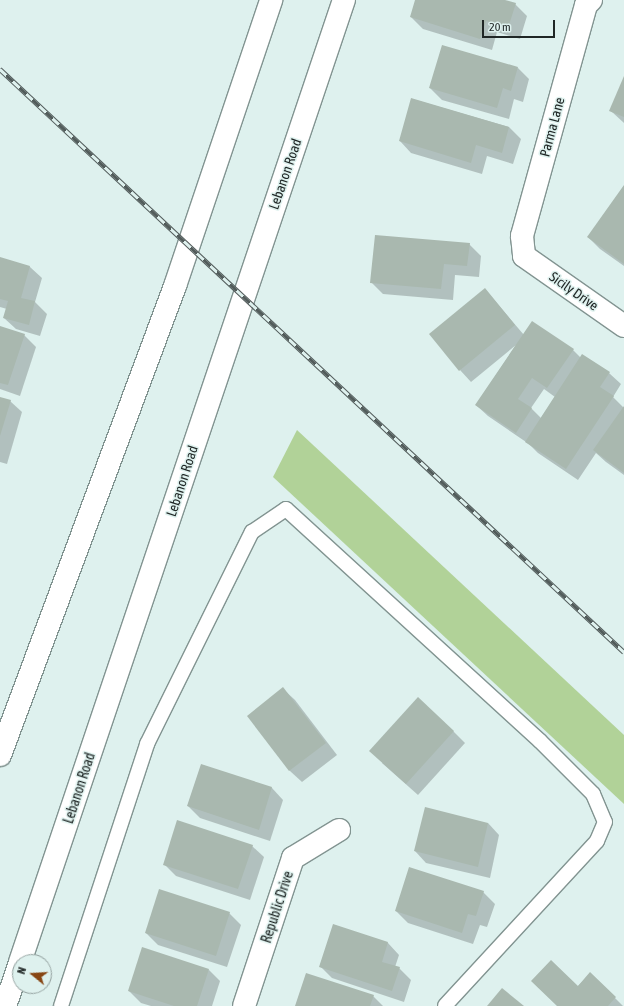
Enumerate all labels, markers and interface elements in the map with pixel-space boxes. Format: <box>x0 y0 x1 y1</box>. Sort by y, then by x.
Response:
scale bar <box>484 12 557 38</box>
text: 20 m <box>489 20 511 34</box>
street label: Parma Lane <box>536 95 568 159</box>
street label: Lebanon Road <box>265 136 305 212</box>
street label: Sicily Drive <box>546 268 602 314</box>
street label: Lebanon Road <box>163 443 201 519</box>
street label: Lebanon Road <box>60 750 98 826</box>
street label: Republic Drive <box>257 869 297 945</box>
north arrow <box>12 954 52 994</box>
text: N <box>15 966 28 976</box>

